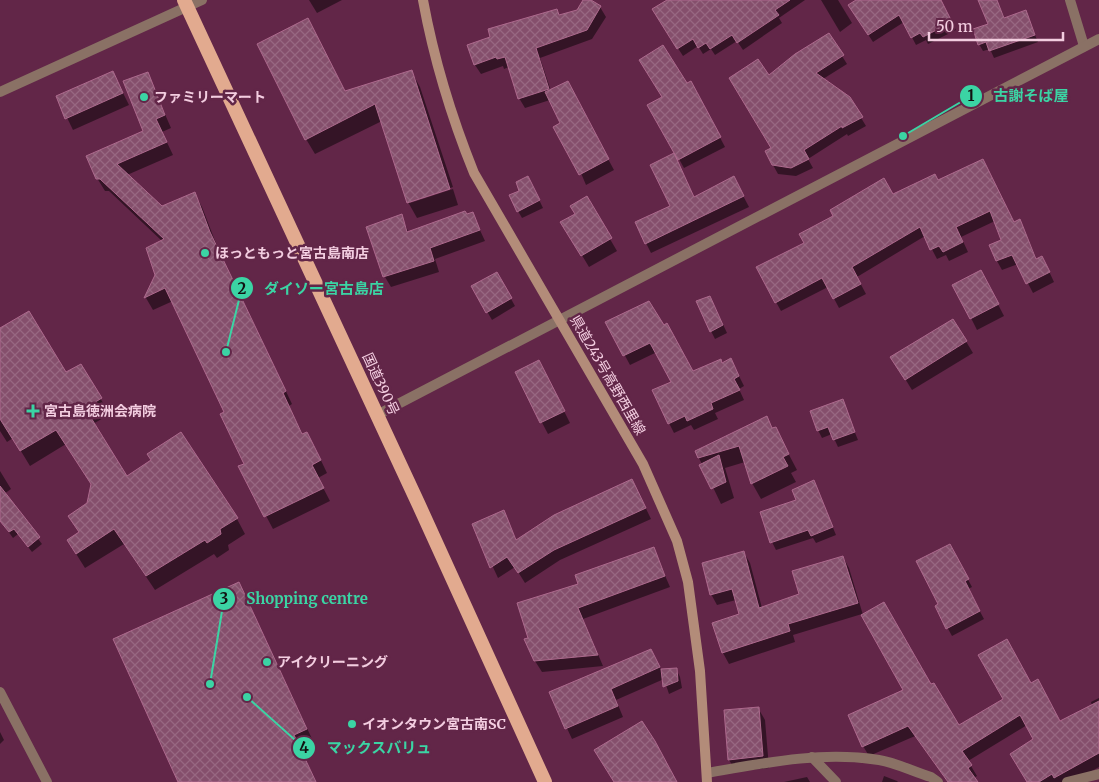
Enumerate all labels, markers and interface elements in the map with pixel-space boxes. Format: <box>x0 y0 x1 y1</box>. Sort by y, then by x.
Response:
scale bar <box>929 10 1063 42</box>
text: 50 m <box>936 17 973 36</box>
callout: 古謝そば屋 <box>959 81 1079 111</box>
text: 1 <box>968 86 975 105</box>
text: 古謝そば屋 <box>993 86 1069 105</box>
place label: ファミリーマート <box>154 88 266 106</box>
marker: ファミリーマート <box>138 91 150 103</box>
place label: ほっともっと宮古島南店 <box>215 244 369 262</box>
marker: ほっともっと宮古島南店 <box>199 247 211 259</box>
callout: ダイソー宮古島店 <box>229 273 394 303</box>
text: 2 <box>238 279 247 298</box>
text: ダイソー宮古島店 <box>264 279 384 298</box>
street label: 県道243号高野西里線 <box>566 312 650 438</box>
street label: 国道390号 <box>359 350 403 418</box>
place label: 宮古島徳洲会病院 <box>44 402 156 420</box>
marker: 宮古島徳洲会病院 <box>26 404 40 418</box>
callout: Shopping centre <box>211 584 378 614</box>
text: 3 <box>220 589 228 608</box>
text: Shopping centre <box>246 589 368 608</box>
place label: アイクリーニング <box>277 653 388 671</box>
marker: アイクリーニング <box>261 656 273 668</box>
place label: イオンタウン宮古南SC <box>362 715 506 733</box>
marker: イオンタウン宮古南SC <box>346 718 358 730</box>
callout: マックスバリュ <box>292 733 442 763</box>
text: 4 <box>299 738 309 757</box>
text: マックスバリュ <box>327 738 431 757</box>

